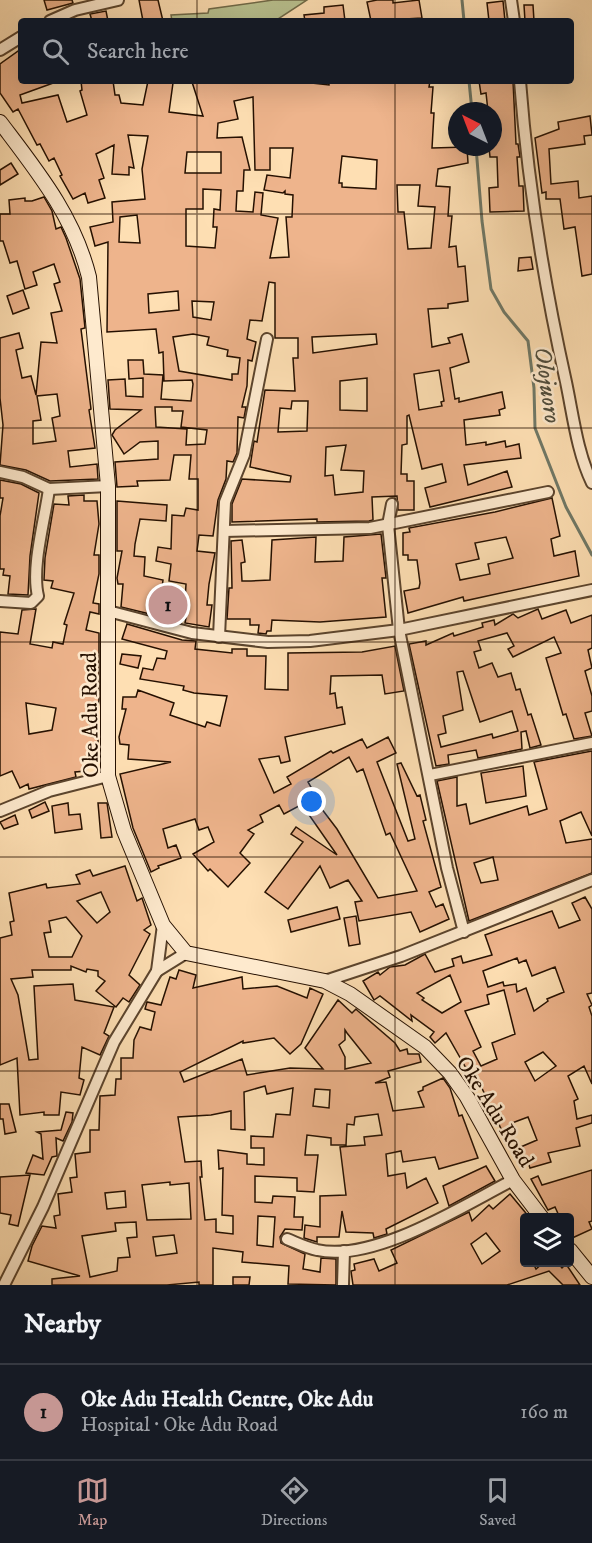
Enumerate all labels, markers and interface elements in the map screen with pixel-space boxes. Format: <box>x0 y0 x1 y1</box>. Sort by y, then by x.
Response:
search box <box>18 18 574 84</box>
icon: search <box>39 35 72 68</box>
text: Search here <box>87 38 189 65</box>
north arrow <box>448 102 502 156</box>
water label: Olojuoro <box>527 345 567 425</box>
pin: 1 <box>148 582 188 628</box>
street label: Oke Adu Road <box>76 652 105 778</box>
your location <box>297 787 326 816</box>
street label: Oke Adu Road <box>450 1051 540 1172</box>
map controls <box>520 1213 574 1267</box>
button: layers <box>520 1213 574 1267</box>
text: Nearby <box>24 1308 101 1341</box>
text: Oke Adu Health Centre, Oke Adu <box>81 1386 373 1413</box>
text: 1 <box>40 1400 47 1425</box>
text: 160 m <box>520 1400 568 1425</box>
text: Hospital · Oke Adu Road <box>81 1413 278 1438</box>
tab: Map <box>76 1474 109 1530</box>
tab: Directions <box>261 1474 327 1530</box>
tab: Saved <box>479 1474 516 1530</box>

